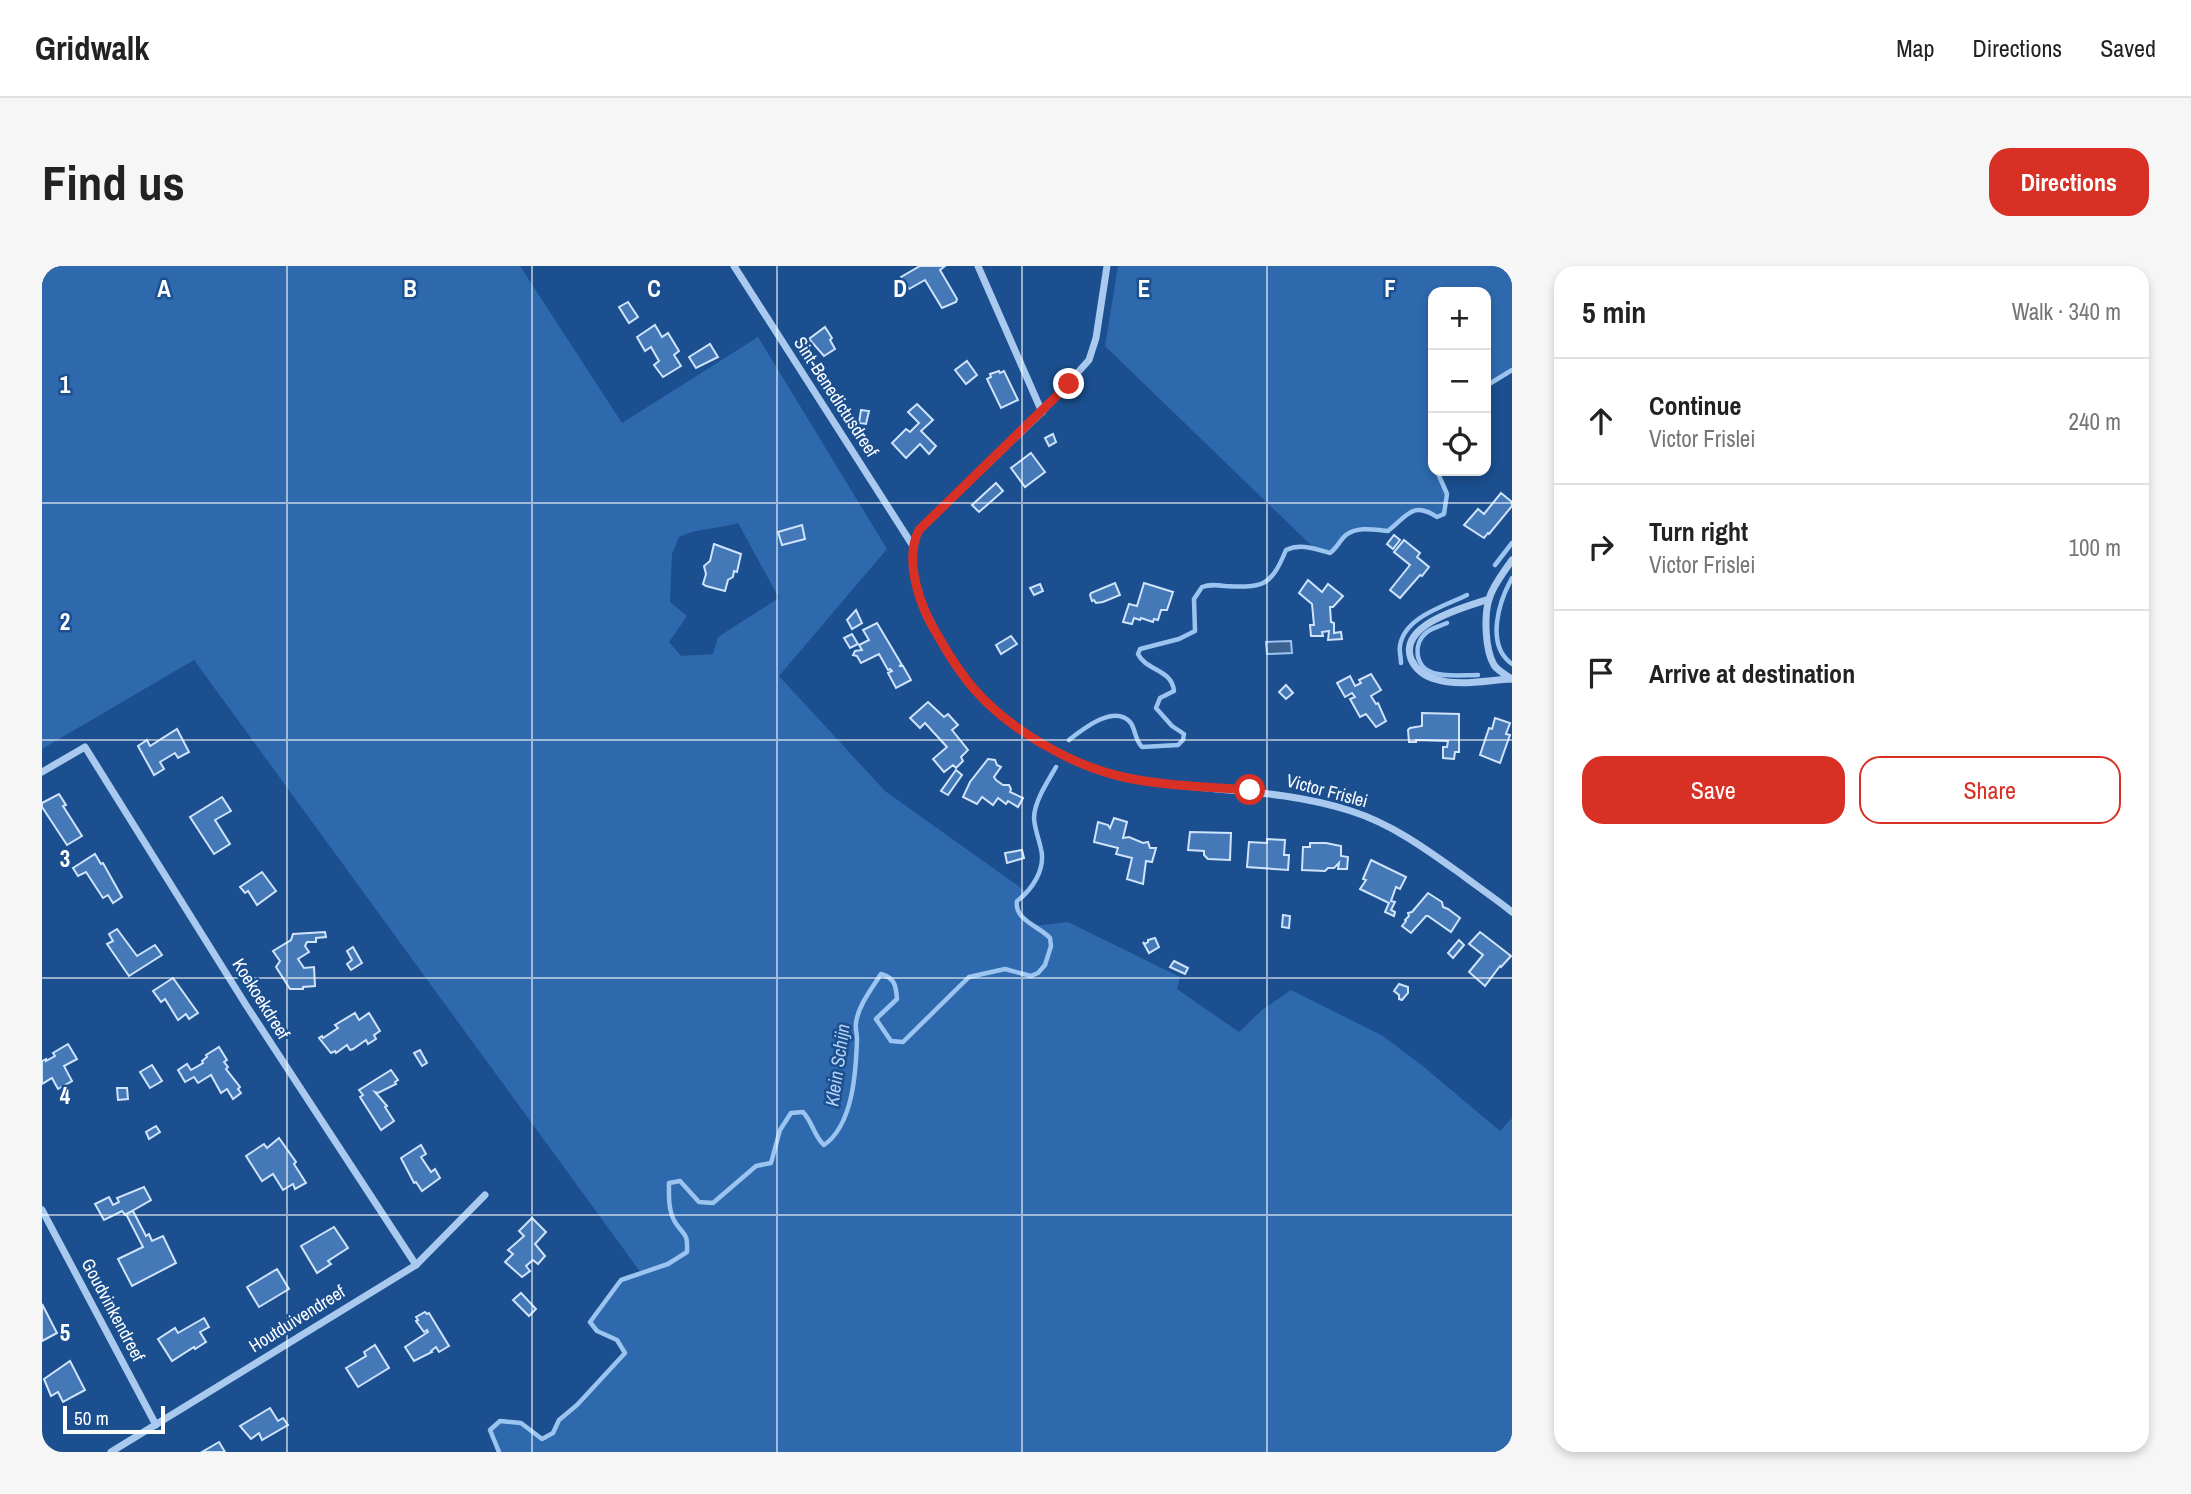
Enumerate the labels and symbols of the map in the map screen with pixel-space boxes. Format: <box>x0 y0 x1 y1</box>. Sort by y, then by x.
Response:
text: A <box>157 273 171 304</box>
text: B <box>403 273 417 304</box>
text: C <box>647 273 661 304</box>
text: D <box>893 273 907 304</box>
text: E <box>1138 273 1150 304</box>
text: F <box>1384 273 1396 304</box>
street label: Sint-Benedictusdreef <box>788 332 885 462</box>
route end <box>1053 368 1084 399</box>
text: 1 <box>60 369 71 400</box>
text: 2 <box>60 606 70 637</box>
street label: Victor Frislei <box>1284 768 1371 813</box>
route start <box>1234 774 1265 805</box>
text: 3 <box>60 843 70 874</box>
street label: Koekoekdreef <box>227 953 297 1045</box>
water label: Klein Schijn <box>818 1022 856 1108</box>
text: 4 <box>60 1080 71 1111</box>
street label: Goudvinkendreef <box>76 1254 151 1366</box>
street label: Houtduivendreef <box>244 1279 350 1358</box>
text: 5 <box>60 1317 70 1348</box>
scale bar <box>63 1403 164 1435</box>

